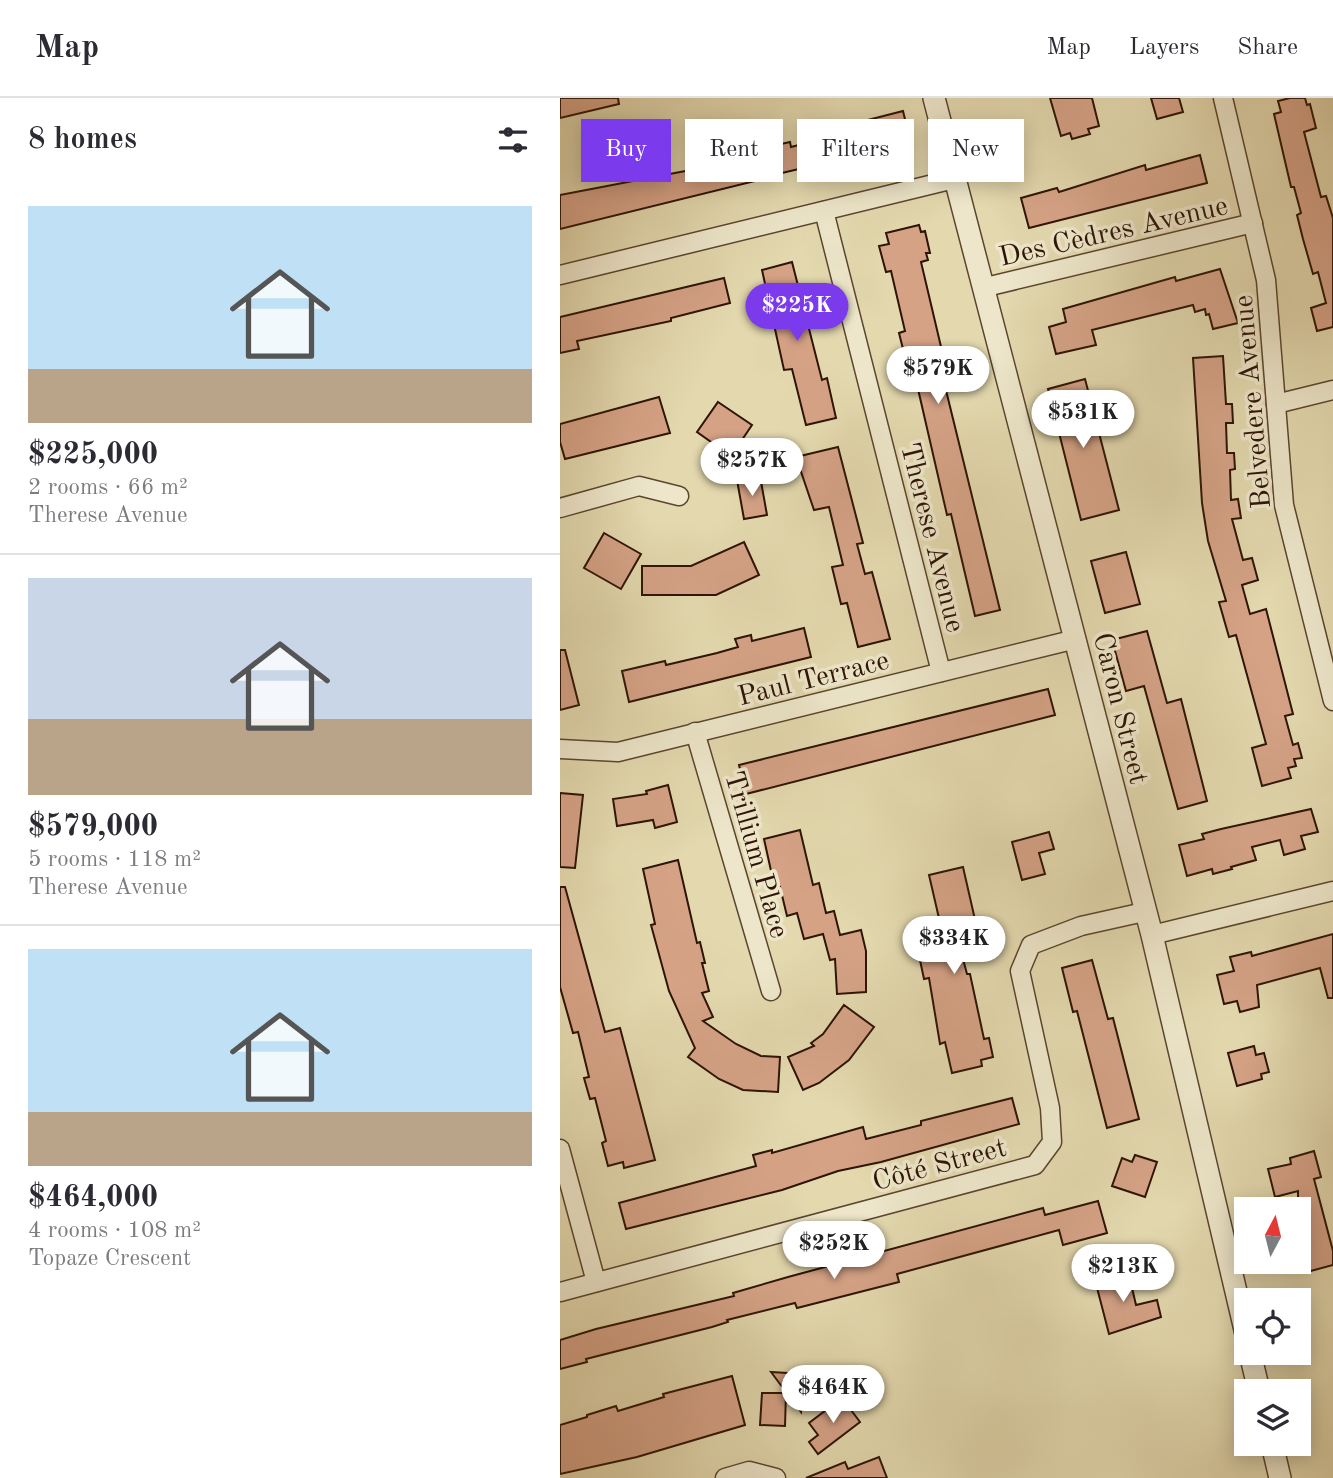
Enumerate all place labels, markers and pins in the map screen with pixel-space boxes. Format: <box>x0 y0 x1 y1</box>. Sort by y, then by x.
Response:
pin: $225K <box>748 284 846 343</box>
pin: $579K <box>889 346 987 406</box>
pin: $531K <box>1034 390 1132 450</box>
pin: $257K <box>703 438 801 498</box>
pin: $334K <box>905 916 1003 976</box>
pin: $252K <box>785 1222 883 1281</box>
pin: $213K <box>1074 1244 1172 1304</box>
pin: $464K <box>784 1366 882 1425</box>

